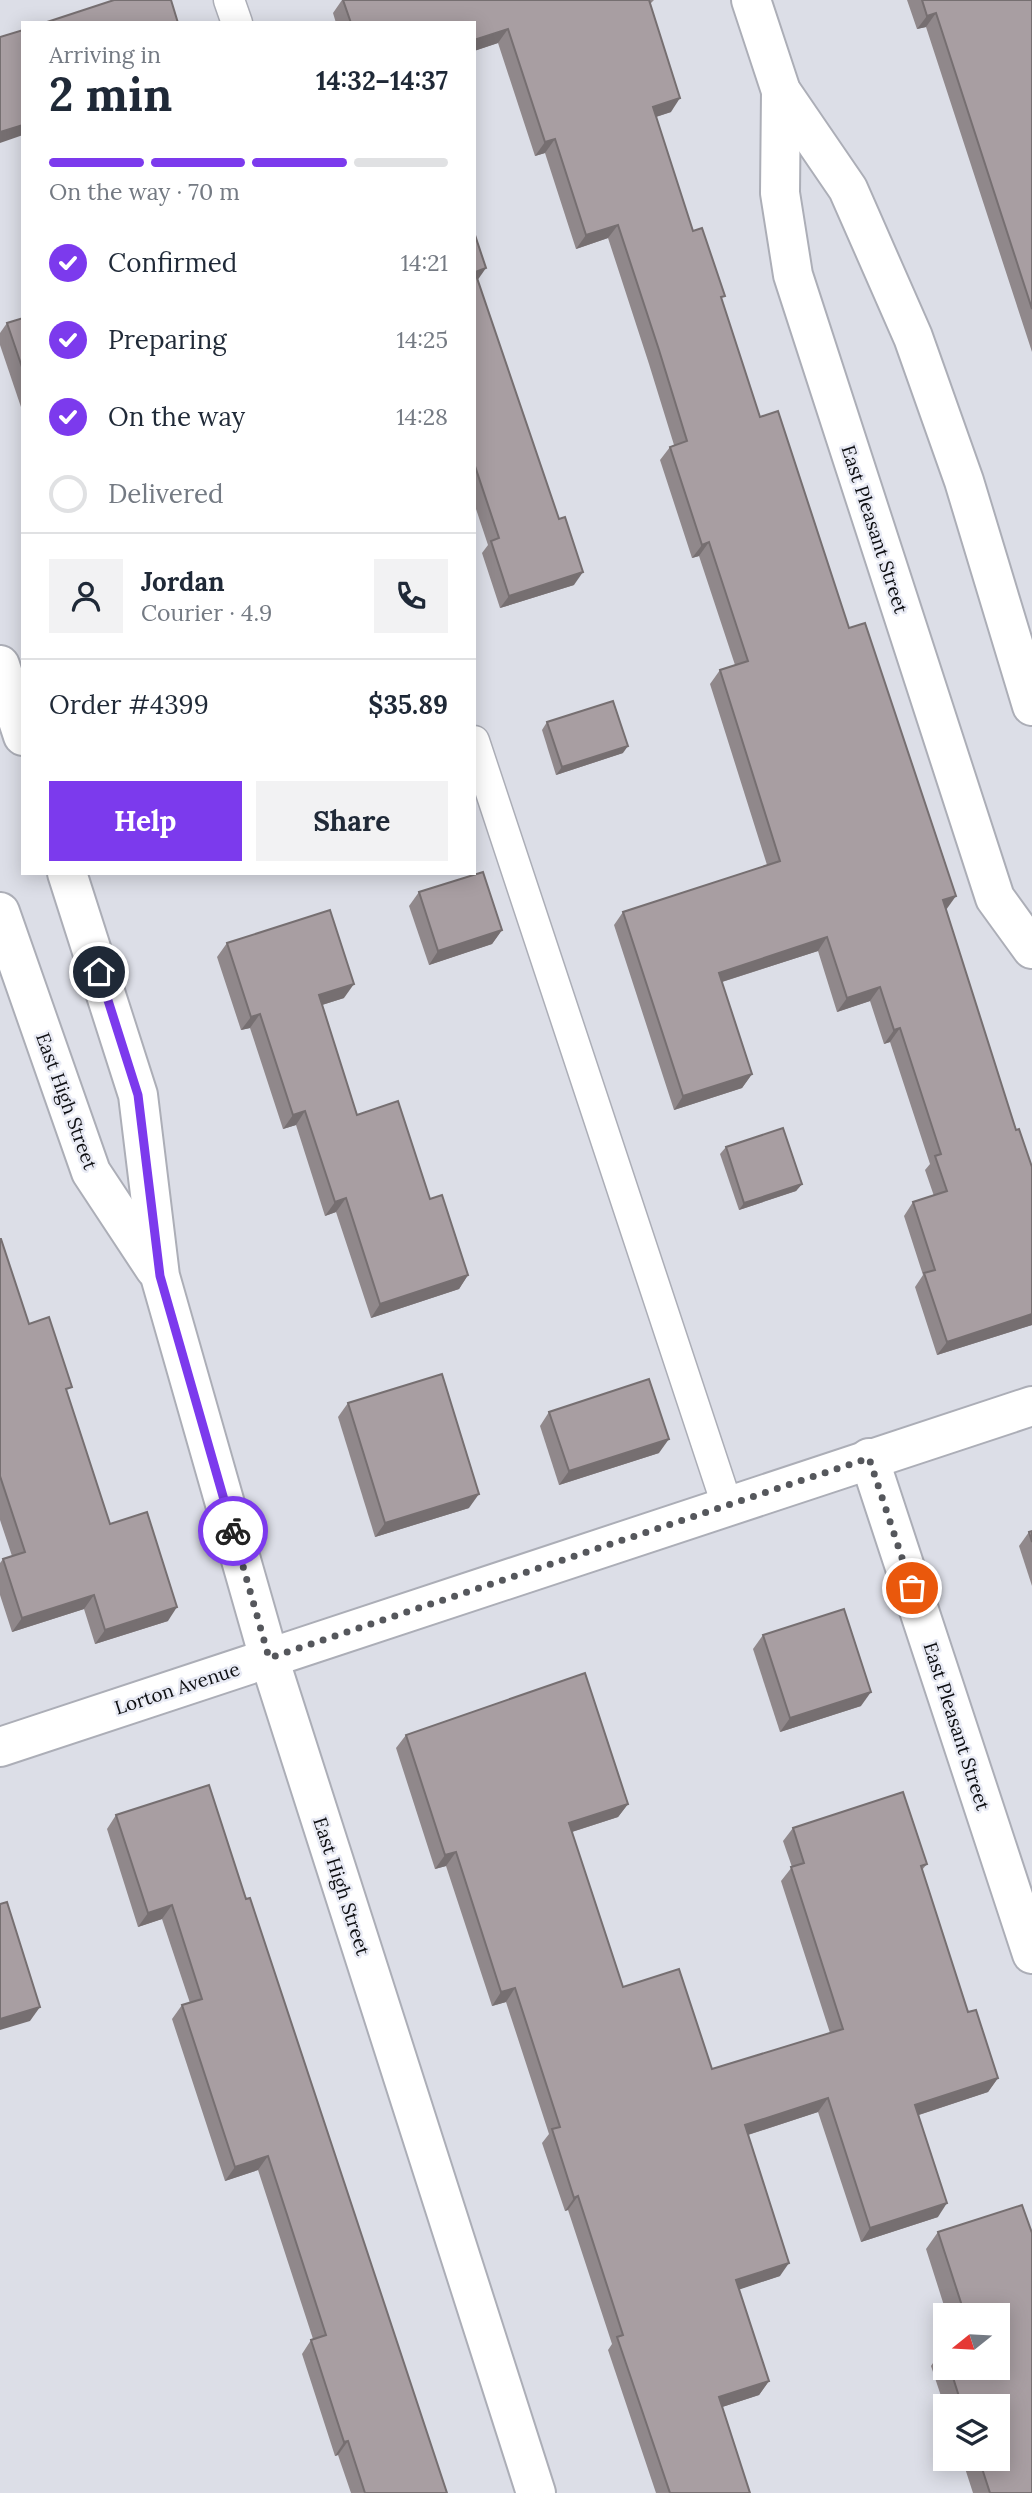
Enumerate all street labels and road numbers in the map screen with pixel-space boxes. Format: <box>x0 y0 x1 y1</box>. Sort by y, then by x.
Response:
street label: East Pleasant Street <box>836 442 914 617</box>
street label: East High Street <box>31 1029 103 1173</box>
street label: East Pleasant Street <box>918 1639 996 1814</box>
street label: Lorton Avenue <box>111 1657 243 1719</box>
street label: East High Street <box>308 1814 376 1959</box>

